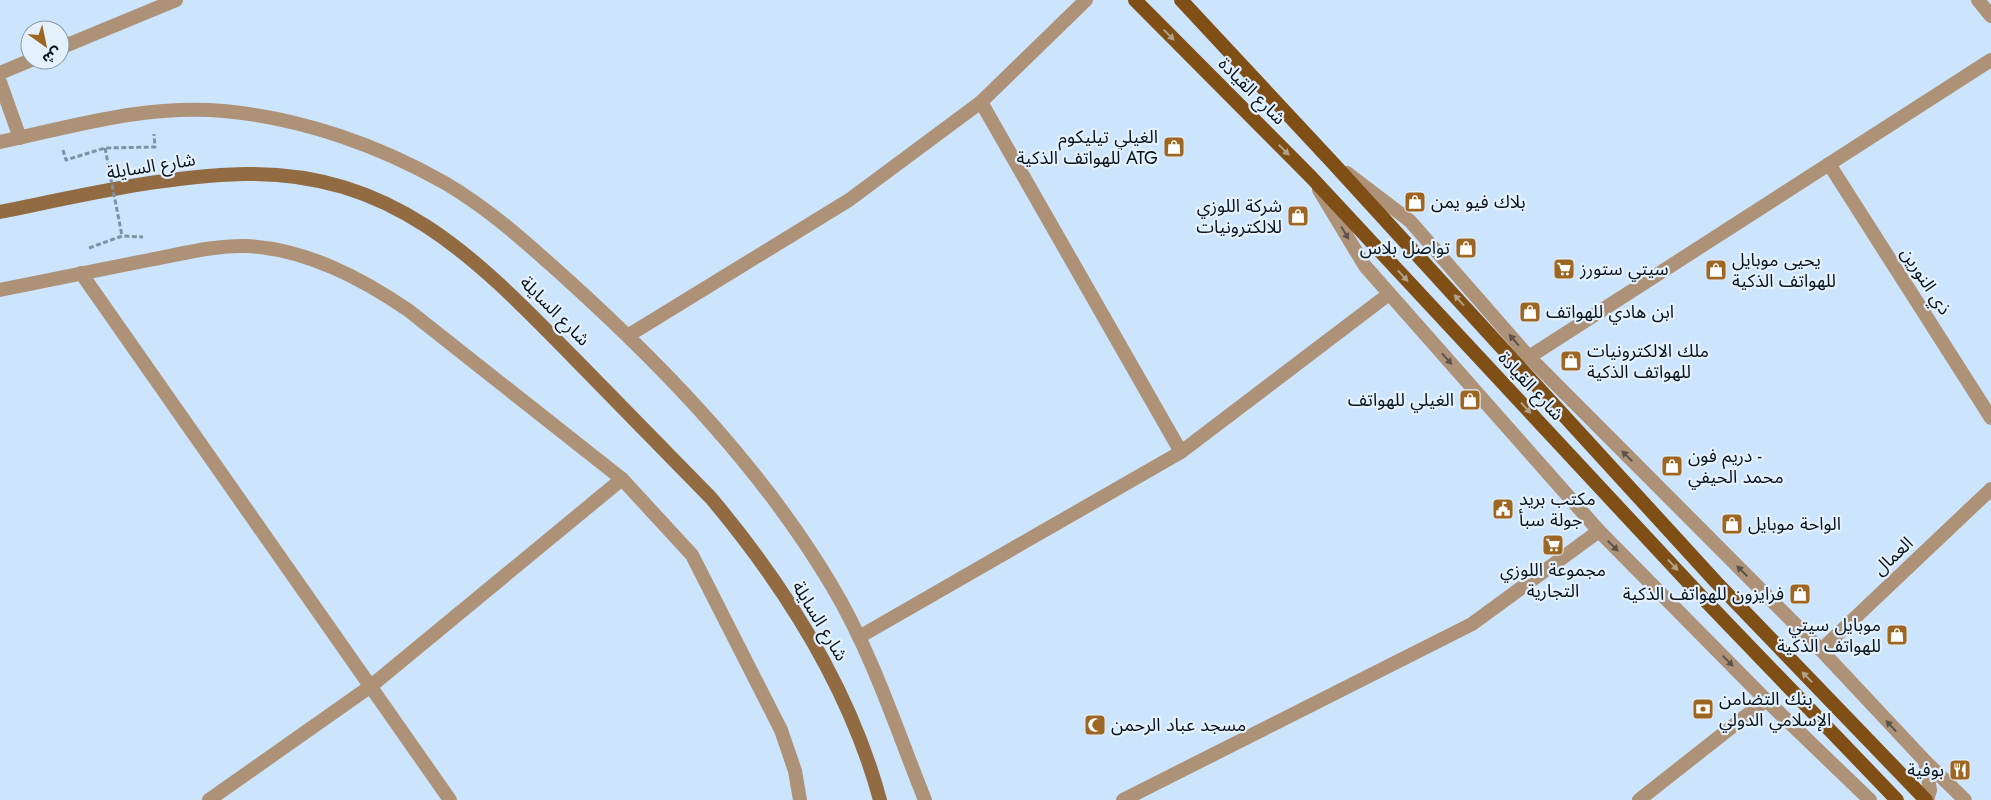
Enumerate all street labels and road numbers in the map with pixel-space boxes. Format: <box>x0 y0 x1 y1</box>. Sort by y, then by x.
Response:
street label: شارع القيادة <box>1212 51 1292 131</box>
street label: شارع السايلة <box>105 146 197 187</box>
street label: ذي النورين <box>1894 242 1958 320</box>
street label: شارع السايلة <box>513 270 596 353</box>
street label: شارع القيادة <box>1491 346 1570 427</box>
street label: العمال <box>1867 531 1919 581</box>
street label: شارع السايلة <box>785 576 854 667</box>

